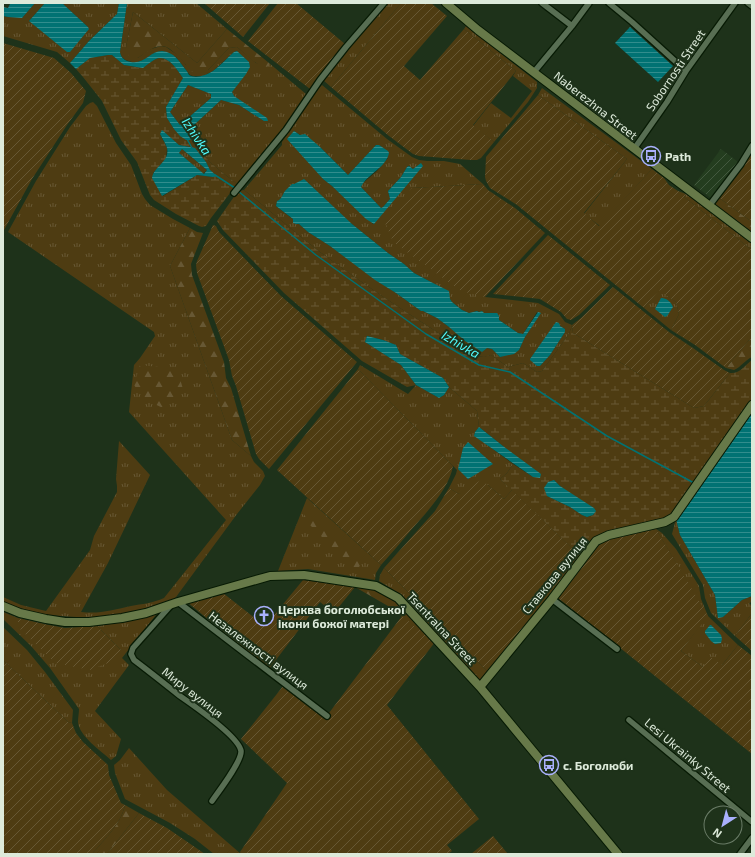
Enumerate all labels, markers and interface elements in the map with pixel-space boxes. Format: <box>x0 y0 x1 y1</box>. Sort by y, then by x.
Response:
street label: Sobornosti Street <box>642 26 708 113</box>
street label: Naberezhna Street <box>551 68 641 142</box>
water label: Izhivka <box>179 114 215 158</box>
bus stop icon: Path <box>640 145 662 167</box>
place label: Path <box>665 149 691 163</box>
water label: Izhivka <box>439 327 483 361</box>
street label: Ставкова вулиця <box>519 534 590 617</box>
street label: Tsentralna Street <box>405 589 480 668</box>
place label: Церква боголюбської ікони божої матері <box>278 602 405 630</box>
church icon: Церква боголюбської ікони божої матері <box>253 605 275 627</box>
street label: Незалежності вулиця <box>206 608 312 693</box>
street label: Миру вулиця <box>159 664 226 721</box>
street label: Lesi Ukrainky Street <box>642 715 734 795</box>
bus stop icon: с. Боголюби <box>538 754 560 776</box>
place label: с. Боголюби <box>563 758 633 772</box>
north arrow <box>703 805 743 845</box>
text: N <box>710 826 724 841</box>

